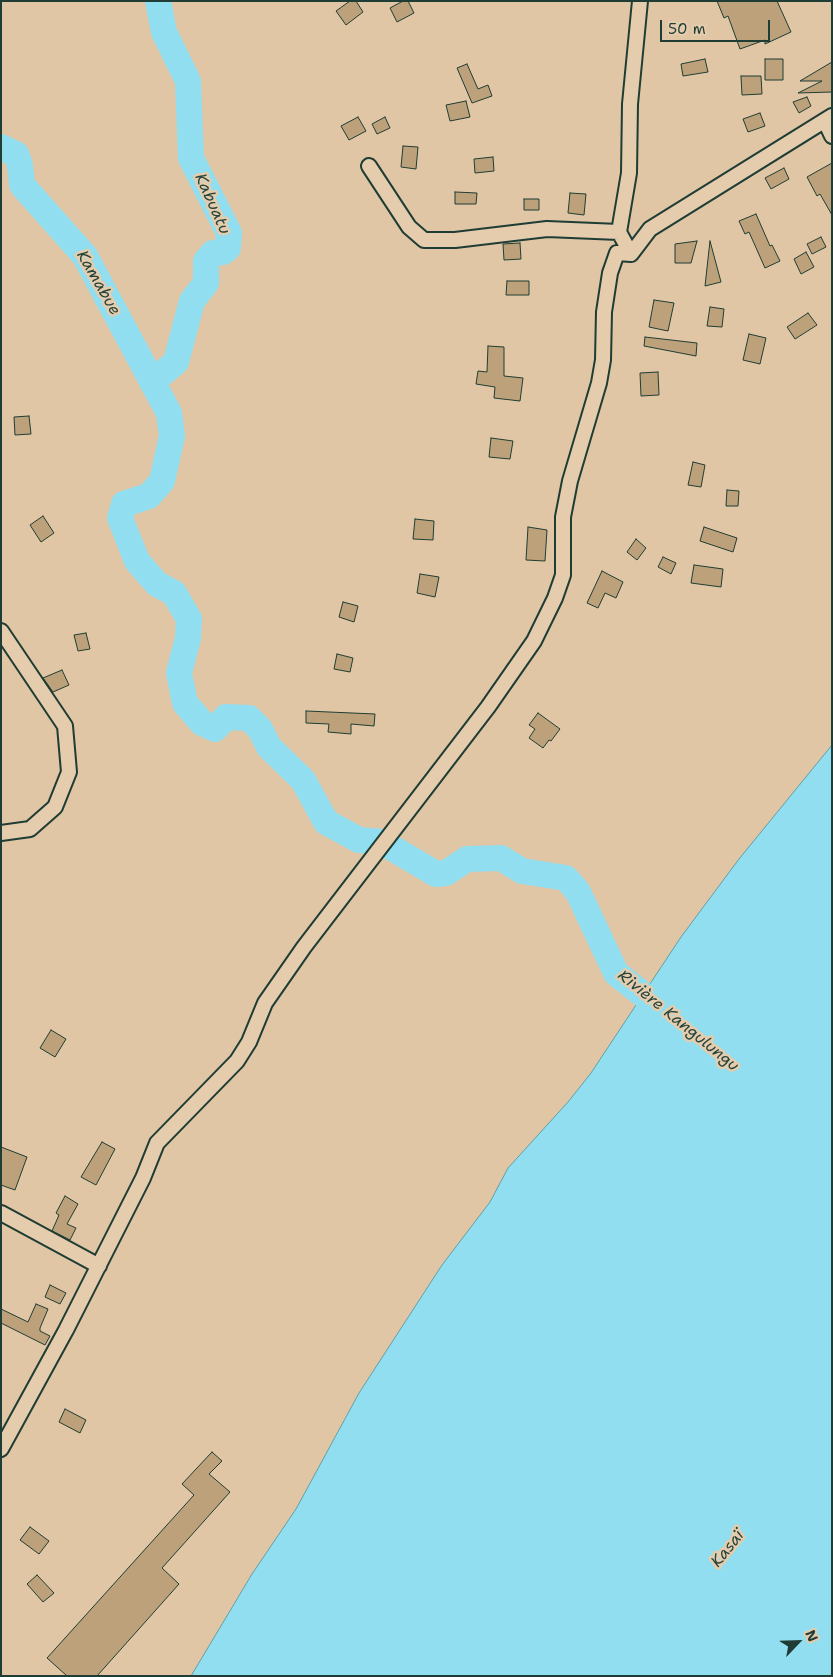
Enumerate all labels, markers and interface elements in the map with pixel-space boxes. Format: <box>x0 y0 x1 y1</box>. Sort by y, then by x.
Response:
scale bar <box>663 10 773 42</box>
text: 50 m <box>668 19 706 39</box>
water label: Kabuatu <box>190 171 234 237</box>
water label: Kamabue <box>72 247 124 319</box>
water label: Rivière Kangulungu <box>614 966 742 1076</box>
water label: Kasaï <box>707 1527 749 1571</box>
north arrow <box>773 1617 823 1667</box>
text: N <box>801 1627 822 1645</box>

